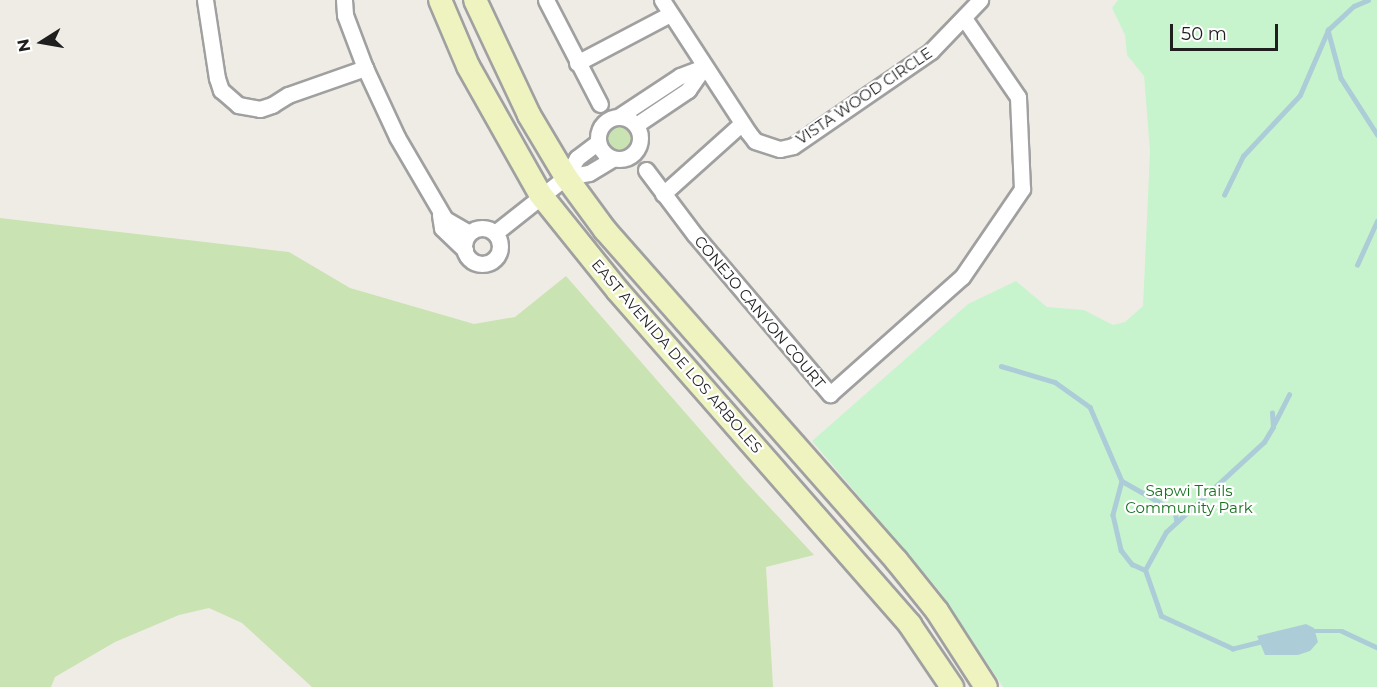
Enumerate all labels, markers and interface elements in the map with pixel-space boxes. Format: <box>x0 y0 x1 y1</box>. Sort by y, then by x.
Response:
north arrow <box>12 12 72 72</box>
scale bar <box>1173 12 1281 50</box>
text: 50 m <box>1181 23 1227 45</box>
text: N <box>13 37 34 54</box>
street label: VISTA WOOD CIRCLE <box>793 44 935 148</box>
street label: CONEJO CANYON COURT <box>691 232 829 392</box>
street label: EAST AVENIDA DE LOS ARBOLES <box>588 255 766 457</box>
park label: Sapwi Trails Community Park <box>1125 481 1253 516</box>

